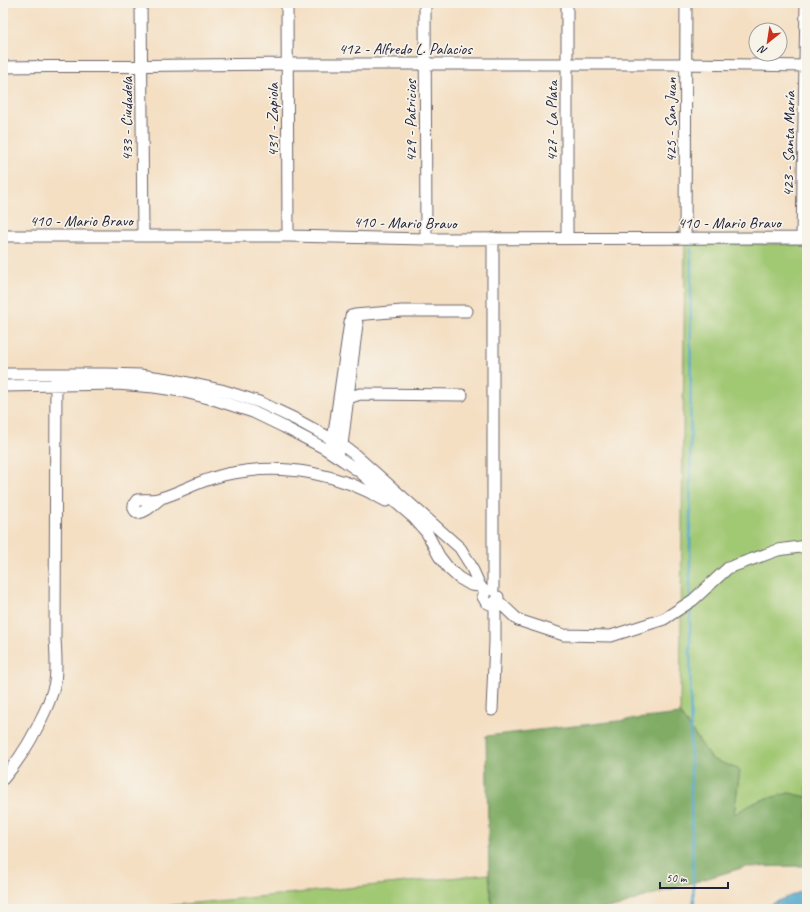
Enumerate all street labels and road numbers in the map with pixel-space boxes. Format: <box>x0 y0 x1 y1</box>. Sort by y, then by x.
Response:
street label: 412 - Alfredo L. Palacios <box>338 39 473 59</box>
street label: 433 - Ciudadela <box>117 75 137 161</box>
street label: 425 - San Juan <box>661 77 681 162</box>
street label: 429 - Patricios <box>401 78 421 162</box>
street label: 427 - La Plata <box>542 79 562 161</box>
street label: 431 - Zapiola <box>263 82 283 157</box>
street label: 423 - Santa María <box>778 90 800 197</box>
street label: 410 - Mario Bravo <box>29 211 135 231</box>
street label: 410 - Mario Bravo <box>353 212 459 234</box>
street label: 410 - Mario Bravo <box>677 213 783 233</box>

